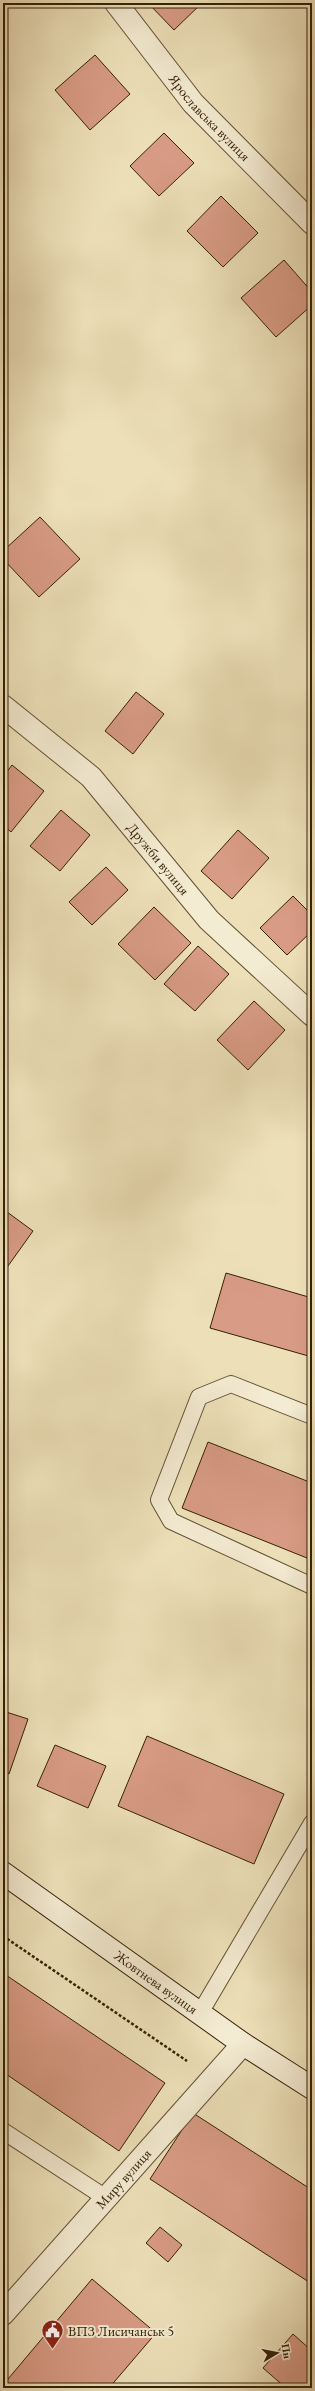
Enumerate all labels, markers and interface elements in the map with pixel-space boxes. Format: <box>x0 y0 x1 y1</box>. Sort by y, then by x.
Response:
street label: Ярославська вулиця <box>164 70 254 165</box>
street label: Дружби вулиця <box>123 819 194 899</box>
street label: Жовтнева вулиця <box>110 1946 201 2018</box>
street label: Миру вулиця <box>92 2145 155 2213</box>
public building icon: ВПЗ Лисичанськ 5 <box>40 2318 66 2351</box>
place label: ВПЗ Лисичанськ 5 <box>68 2322 174 2340</box>
north arrow <box>257 2333 297 2373</box>
text: Пн <box>279 2343 295 2361</box>

